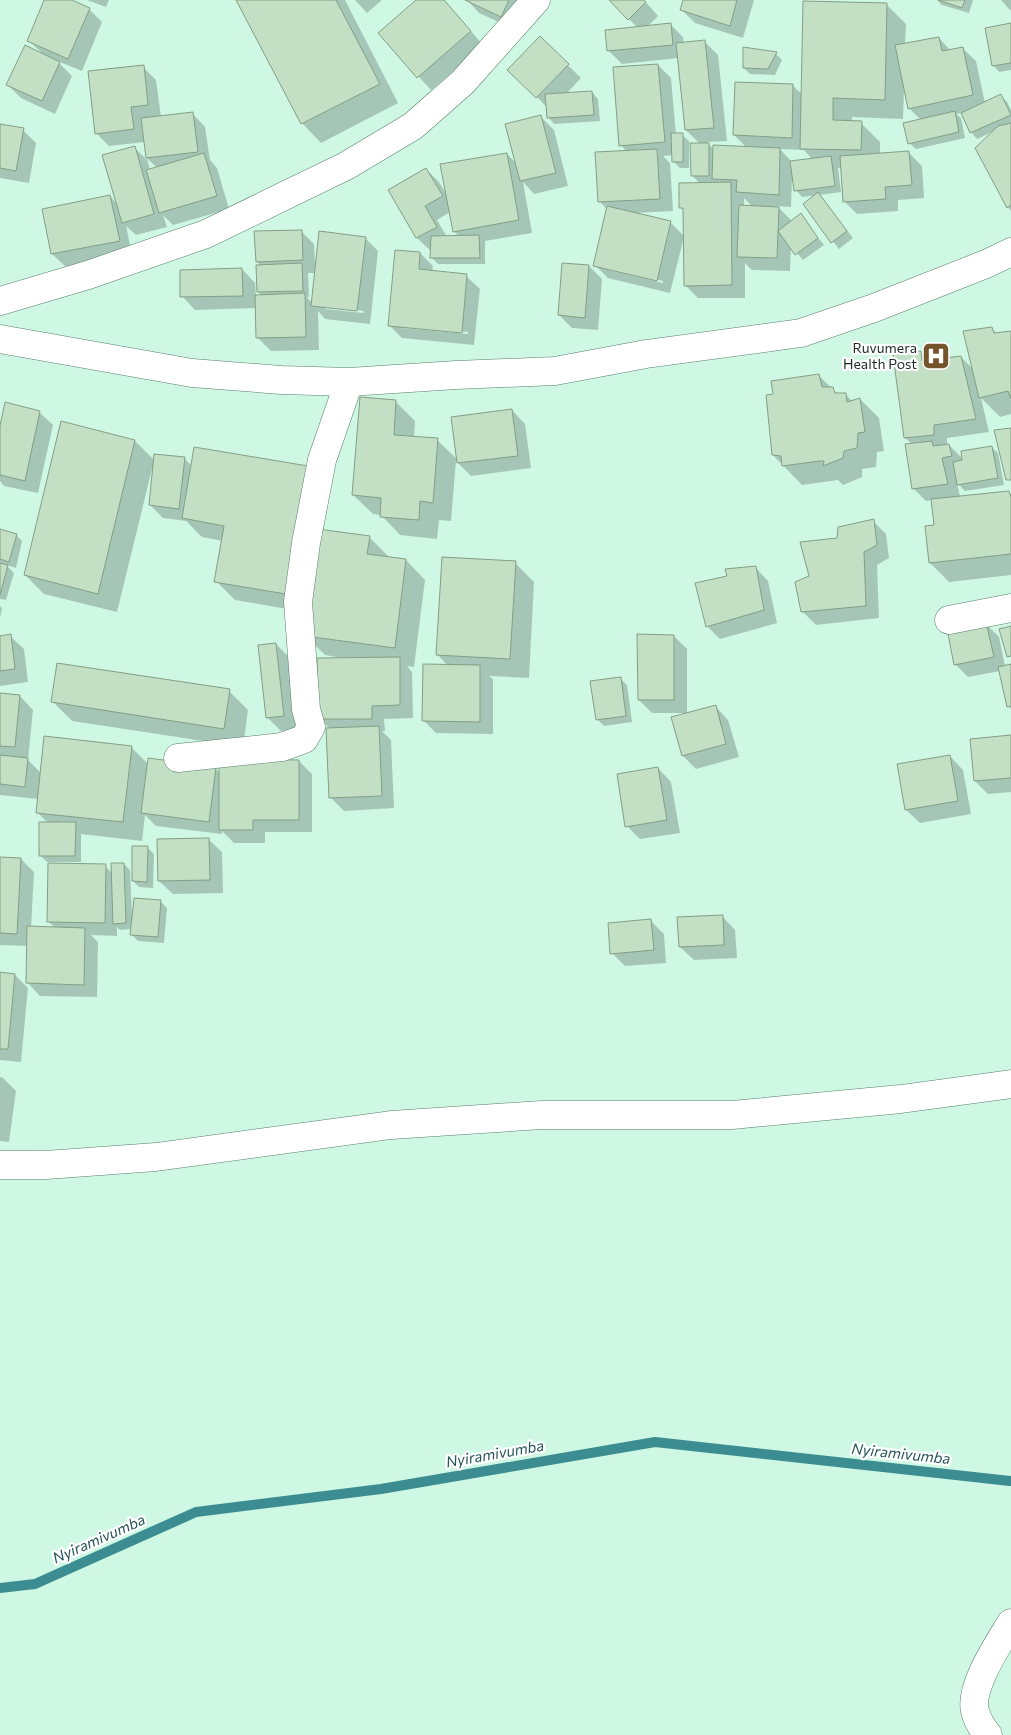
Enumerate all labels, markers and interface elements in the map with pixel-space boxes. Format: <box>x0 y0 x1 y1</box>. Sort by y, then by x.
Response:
place label: Ruvumera Health Post <box>843 339 917 372</box>
hospital icon: Ruvumera Health Post <box>921 341 951 371</box>
water label: Nyiramivumba <box>444 1435 546 1471</box>
water label: Nyiramivumba <box>851 1439 952 1467</box>
water label: Nyiramivumba <box>50 1510 148 1567</box>

